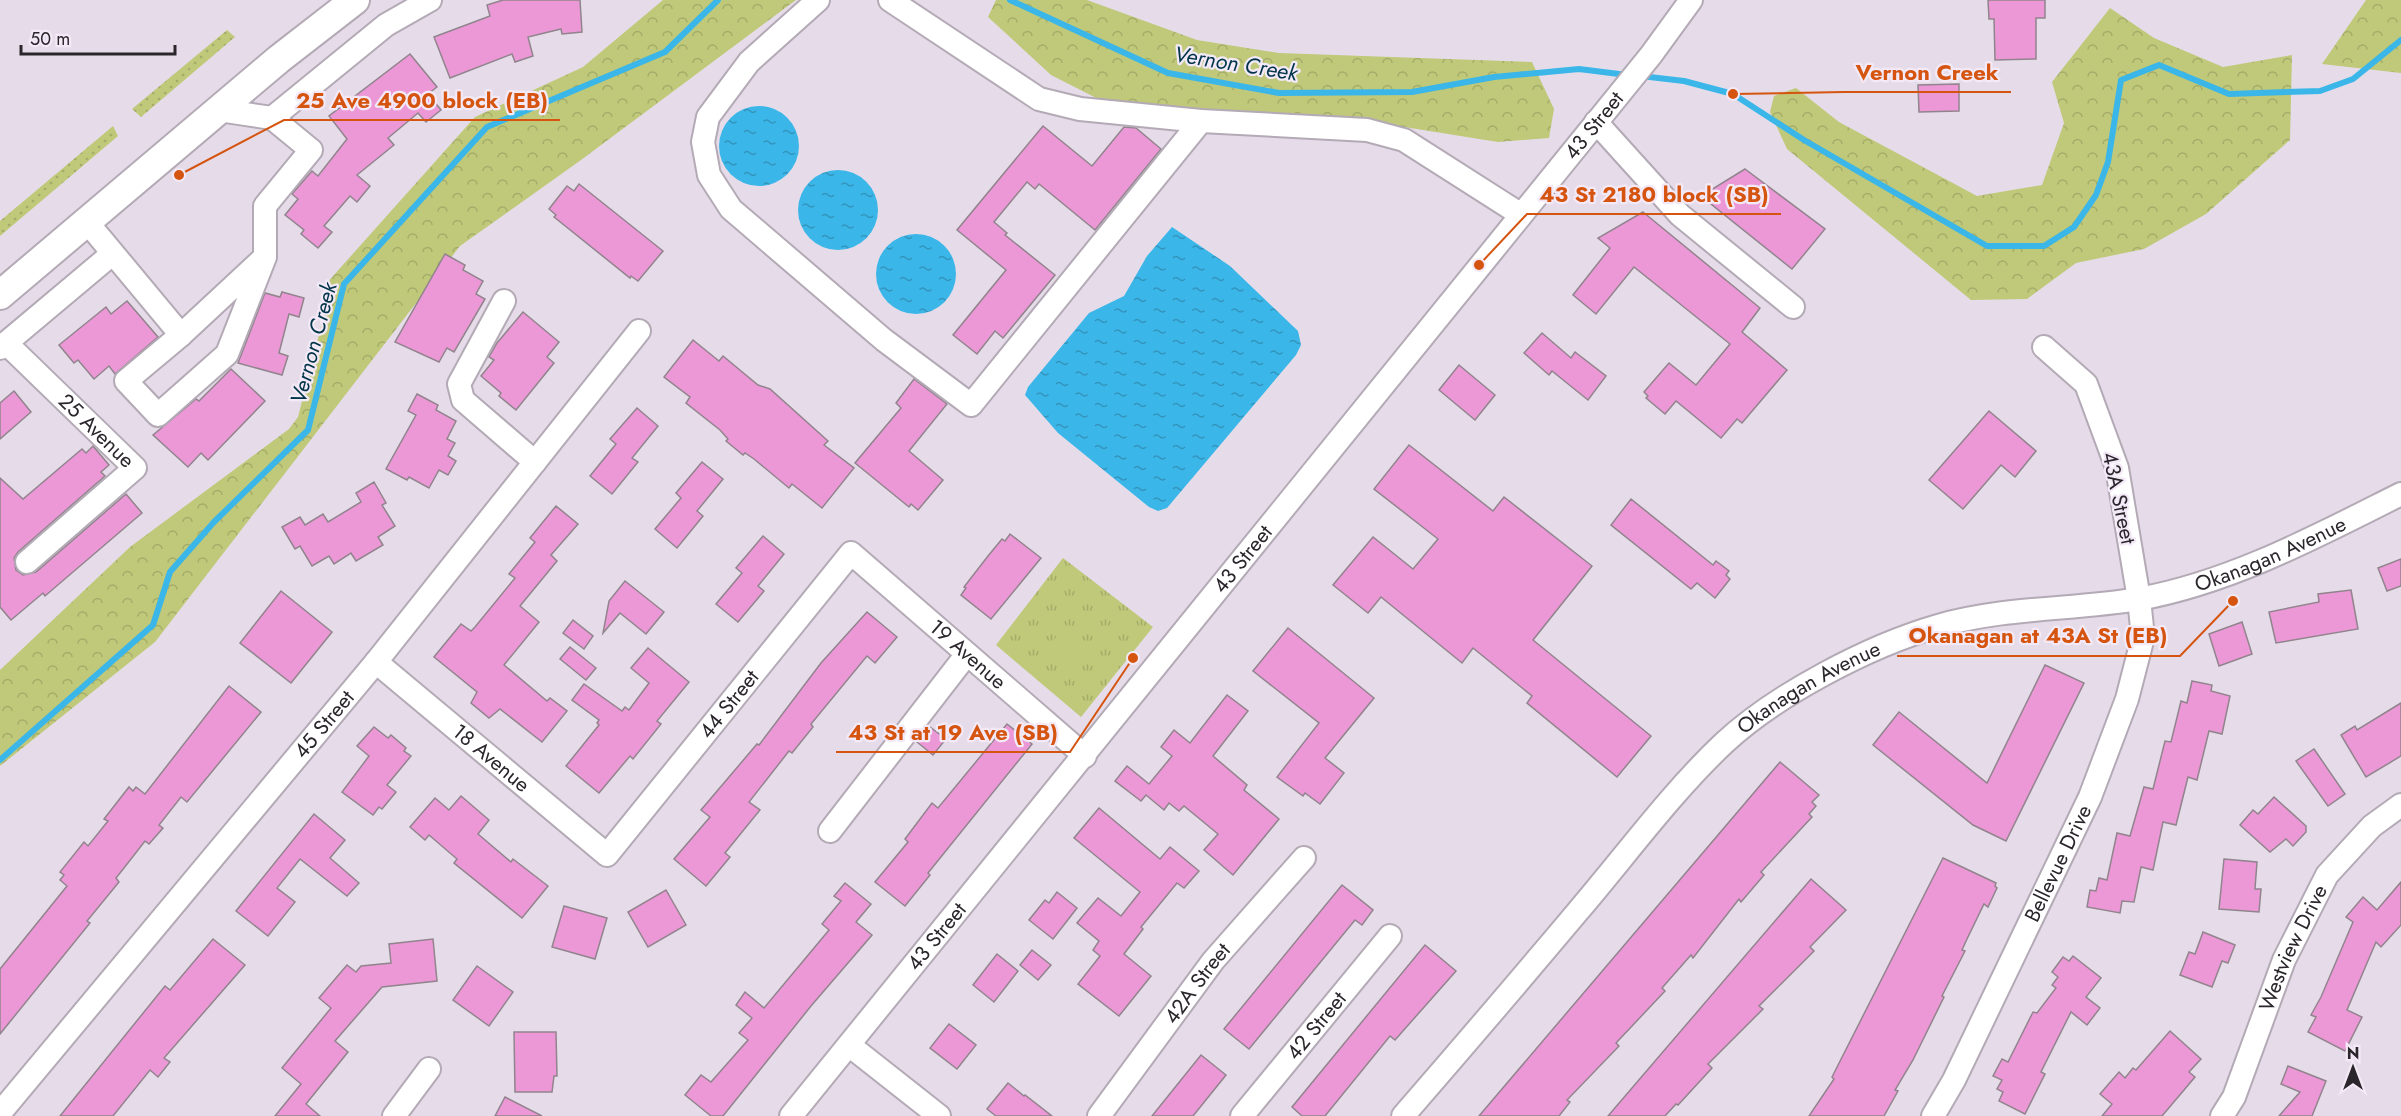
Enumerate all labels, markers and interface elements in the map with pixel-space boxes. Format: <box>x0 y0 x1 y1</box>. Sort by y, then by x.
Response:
scale bar <box>21 18 176 56</box>
text: 50 m <box>30 26 70 52</box>
water label: Vernon Creek <box>1172 37 1301 89</box>
callout: Vernon Creek <box>1844 52 2011 92</box>
text: Vernon Creek <box>1855 56 1999 88</box>
callout: 25 Ave 4900 block (EB) <box>284 80 560 120</box>
text: 25 Ave 4900 block (EB) <box>296 84 548 116</box>
street label: 43 Street <box>1557 85 1631 166</box>
callout: 43 St 2180 block (SB) <box>1527 174 1781 214</box>
text: 43 St 2180 block (SB) <box>1539 178 1769 210</box>
water label: Vernon Creek <box>281 277 345 407</box>
street label: 25 Avenue <box>52 387 141 475</box>
street label: 43A Street <box>2095 449 2143 547</box>
street label: Okanagan Avenue <box>2191 509 2351 599</box>
street label: 43 Street <box>1206 518 1279 600</box>
street label: 19 Avenue <box>923 612 1013 696</box>
callout: Okanagan at 43A St (EB) <box>1897 616 2180 656</box>
text: Okanagan at 43A St (EB) <box>1909 619 2167 651</box>
street label: Okanagan Avenue <box>1730 634 1885 741</box>
street label: 44 Street <box>692 663 766 745</box>
street label: 45 Street <box>287 684 361 765</box>
callout: 43 St at 19 Ave (SB) <box>836 712 1070 752</box>
text: 43 St at 19 Ave (SB) <box>848 716 1058 748</box>
street label: 18 Avenue <box>446 717 536 800</box>
street label: Bellevue Drive <box>2017 800 2099 927</box>
street label: Westview Drive <box>2252 879 2335 1015</box>
street label: 43 Street <box>900 896 973 977</box>
street label: 42A Street <box>1157 936 1237 1030</box>
street label: 42 Street <box>1279 985 1354 1066</box>
north arrow <box>2323 1038 2383 1098</box>
text: N <box>2347 1042 2359 1065</box>

